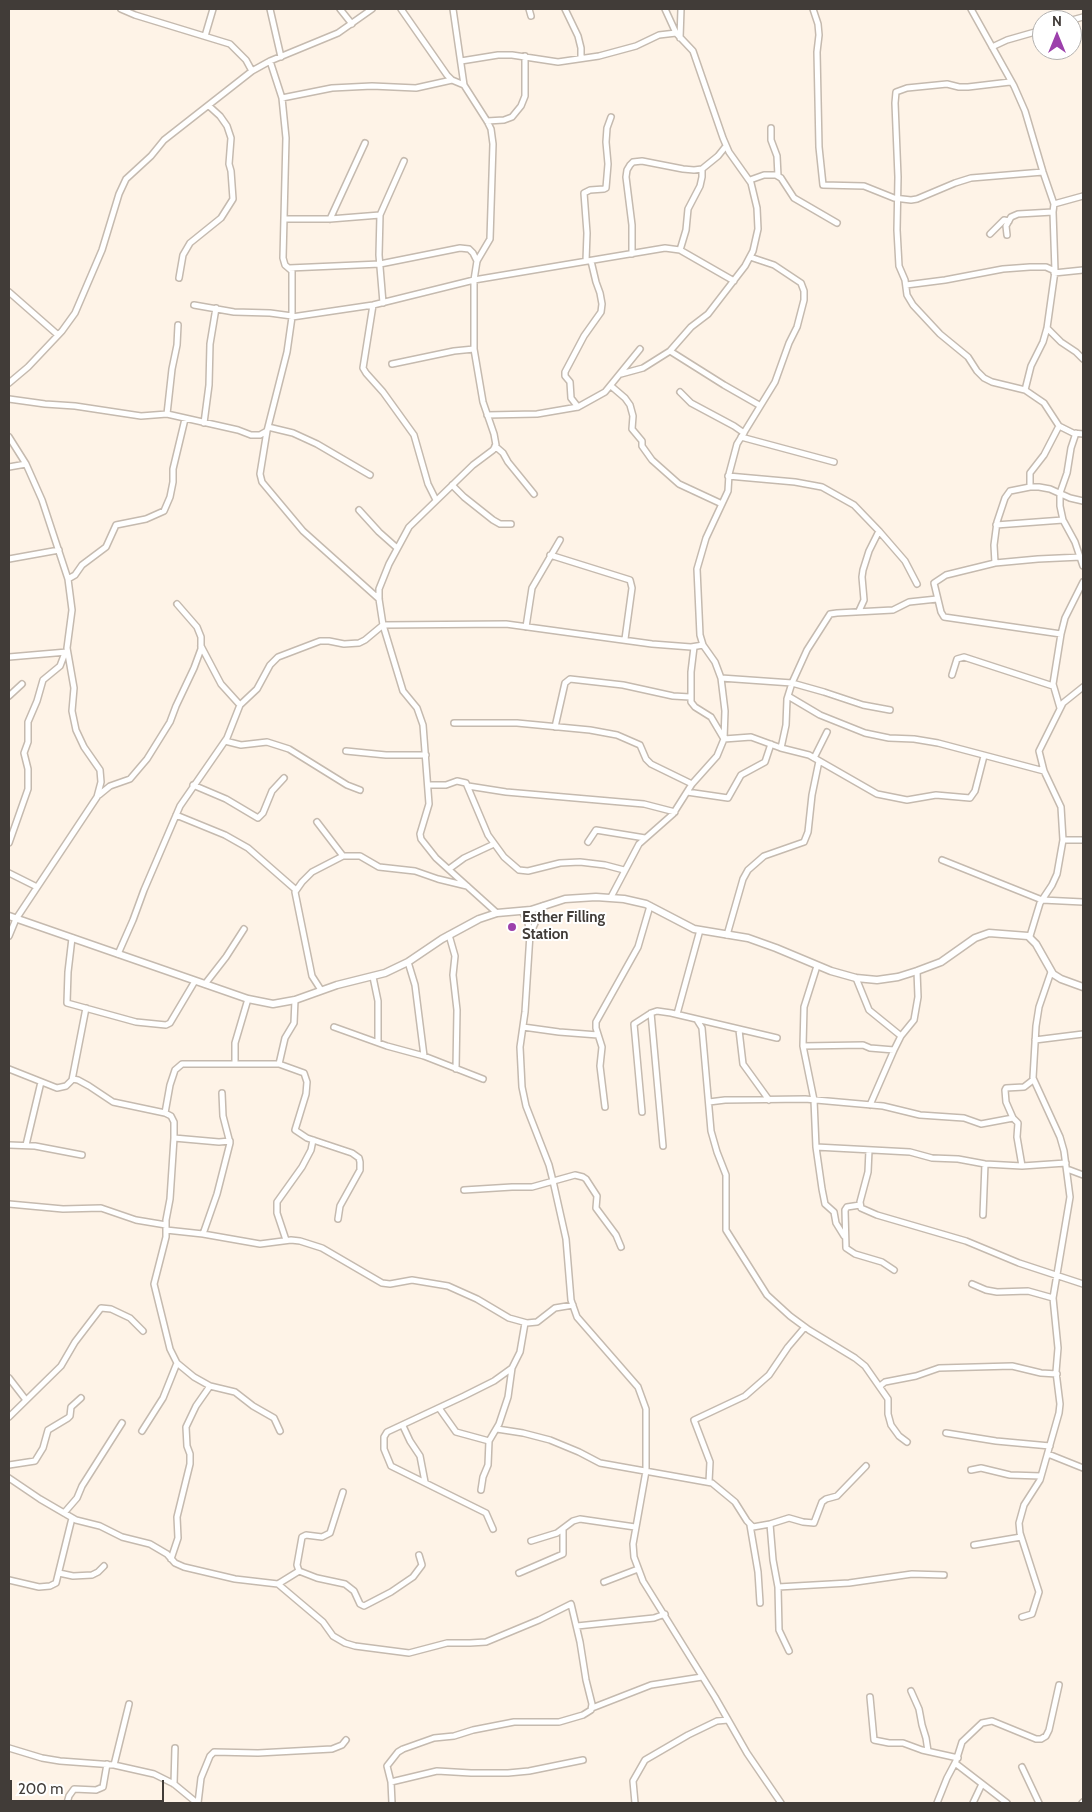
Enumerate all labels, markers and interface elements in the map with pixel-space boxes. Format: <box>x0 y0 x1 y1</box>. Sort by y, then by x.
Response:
north arrow <box>1032 10 1082 60</box>
text: N <box>1052 12 1062 30</box>
place label: Esther Filling Station <box>522 909 605 944</box>
marker: Esther Filling Station <box>506 921 518 933</box>
scale bar <box>12 1770 166 1802</box>
text: 200 m <box>18 1780 63 1798</box>

